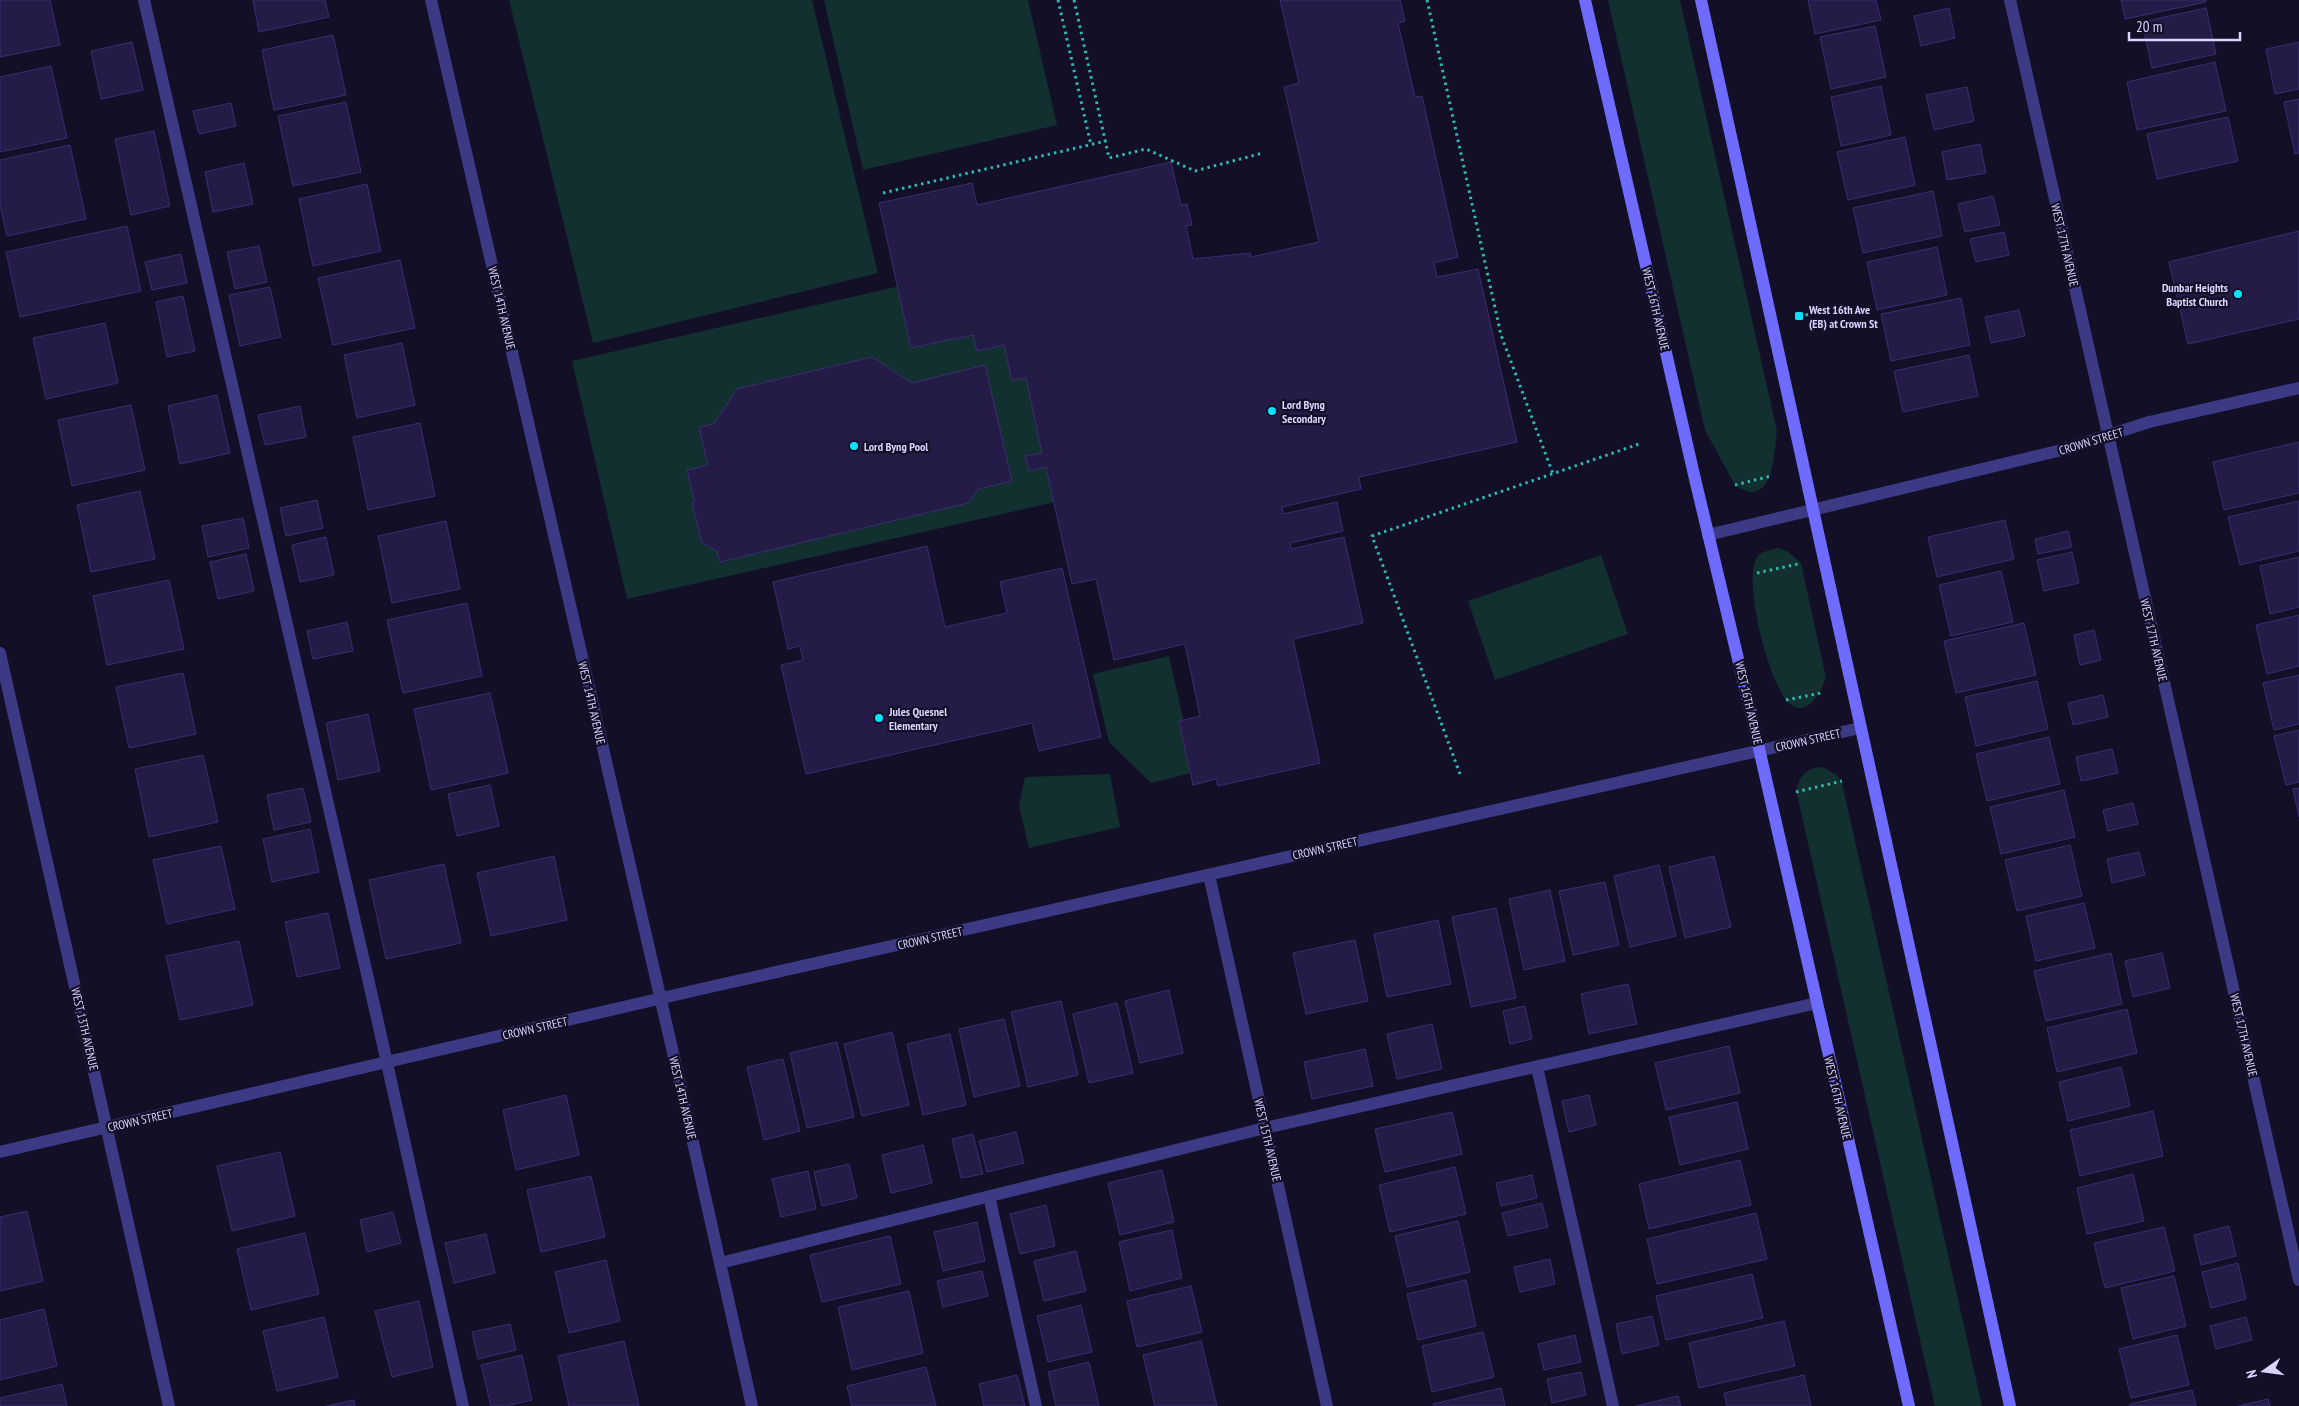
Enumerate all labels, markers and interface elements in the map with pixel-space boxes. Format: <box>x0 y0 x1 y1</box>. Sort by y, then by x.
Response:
scale bar <box>2129 10 2240 42</box>
text: 20 m <box>2136 17 2162 36</box>
street label: WEST 17TH AVENUE <box>2048 202 2082 288</box>
street label: WEST 14TH AVENUE <box>485 265 519 351</box>
street label: WEST 16TH AVENUE <box>1639 266 1673 352</box>
place label: Dunbar Heights Baptist Church <box>2162 280 2228 309</box>
marker: Dunbar Heights Baptist Church <box>2232 288 2244 300</box>
place label: West 16th Ave (EB) at Crown St <box>1808 302 1878 331</box>
marker: West 16th Ave (EB) at Crown St <box>1793 310 1805 322</box>
place label: Lord Byng Secondary <box>1282 397 1326 426</box>
marker: Lord Byng Secondary <box>1266 405 1278 417</box>
street label: CROWN STREET <box>2057 424 2125 458</box>
place label: Lord Byng Pool <box>864 439 928 454</box>
marker: Lord Byng Pool <box>848 440 860 452</box>
street label: WEST 17TH AVENUE <box>2137 597 2171 683</box>
street label: WEST 14TH AVENUE <box>575 660 609 746</box>
street label: WEST 16TH AVENUE <box>1732 660 1766 746</box>
place label: Jules Quesnel Elementary <box>888 704 947 733</box>
marker: Jules Quesnel Elementary <box>873 712 885 724</box>
street label: CROWN STREET <box>1774 725 1843 755</box>
street label: CROWN STREET <box>1291 833 1360 863</box>
street label: CROWN STREET <box>896 923 965 953</box>
street label: WEST 13TH AVENUE <box>68 986 102 1072</box>
street label: WEST 17TH AVENUE <box>2227 992 2261 1078</box>
street label: CROWN STREET <box>501 1013 570 1043</box>
street label: WEST 14TH AVENUE <box>666 1055 700 1141</box>
street label: WEST 16TH AVENUE <box>1821 1055 1855 1141</box>
street label: WEST 15TH AVENUE <box>1251 1097 1285 1183</box>
street label: CROWN STREET <box>106 1105 175 1135</box>
north arrow <box>2239 1346 2289 1396</box>
text: N <box>2242 1368 2261 1380</box>

